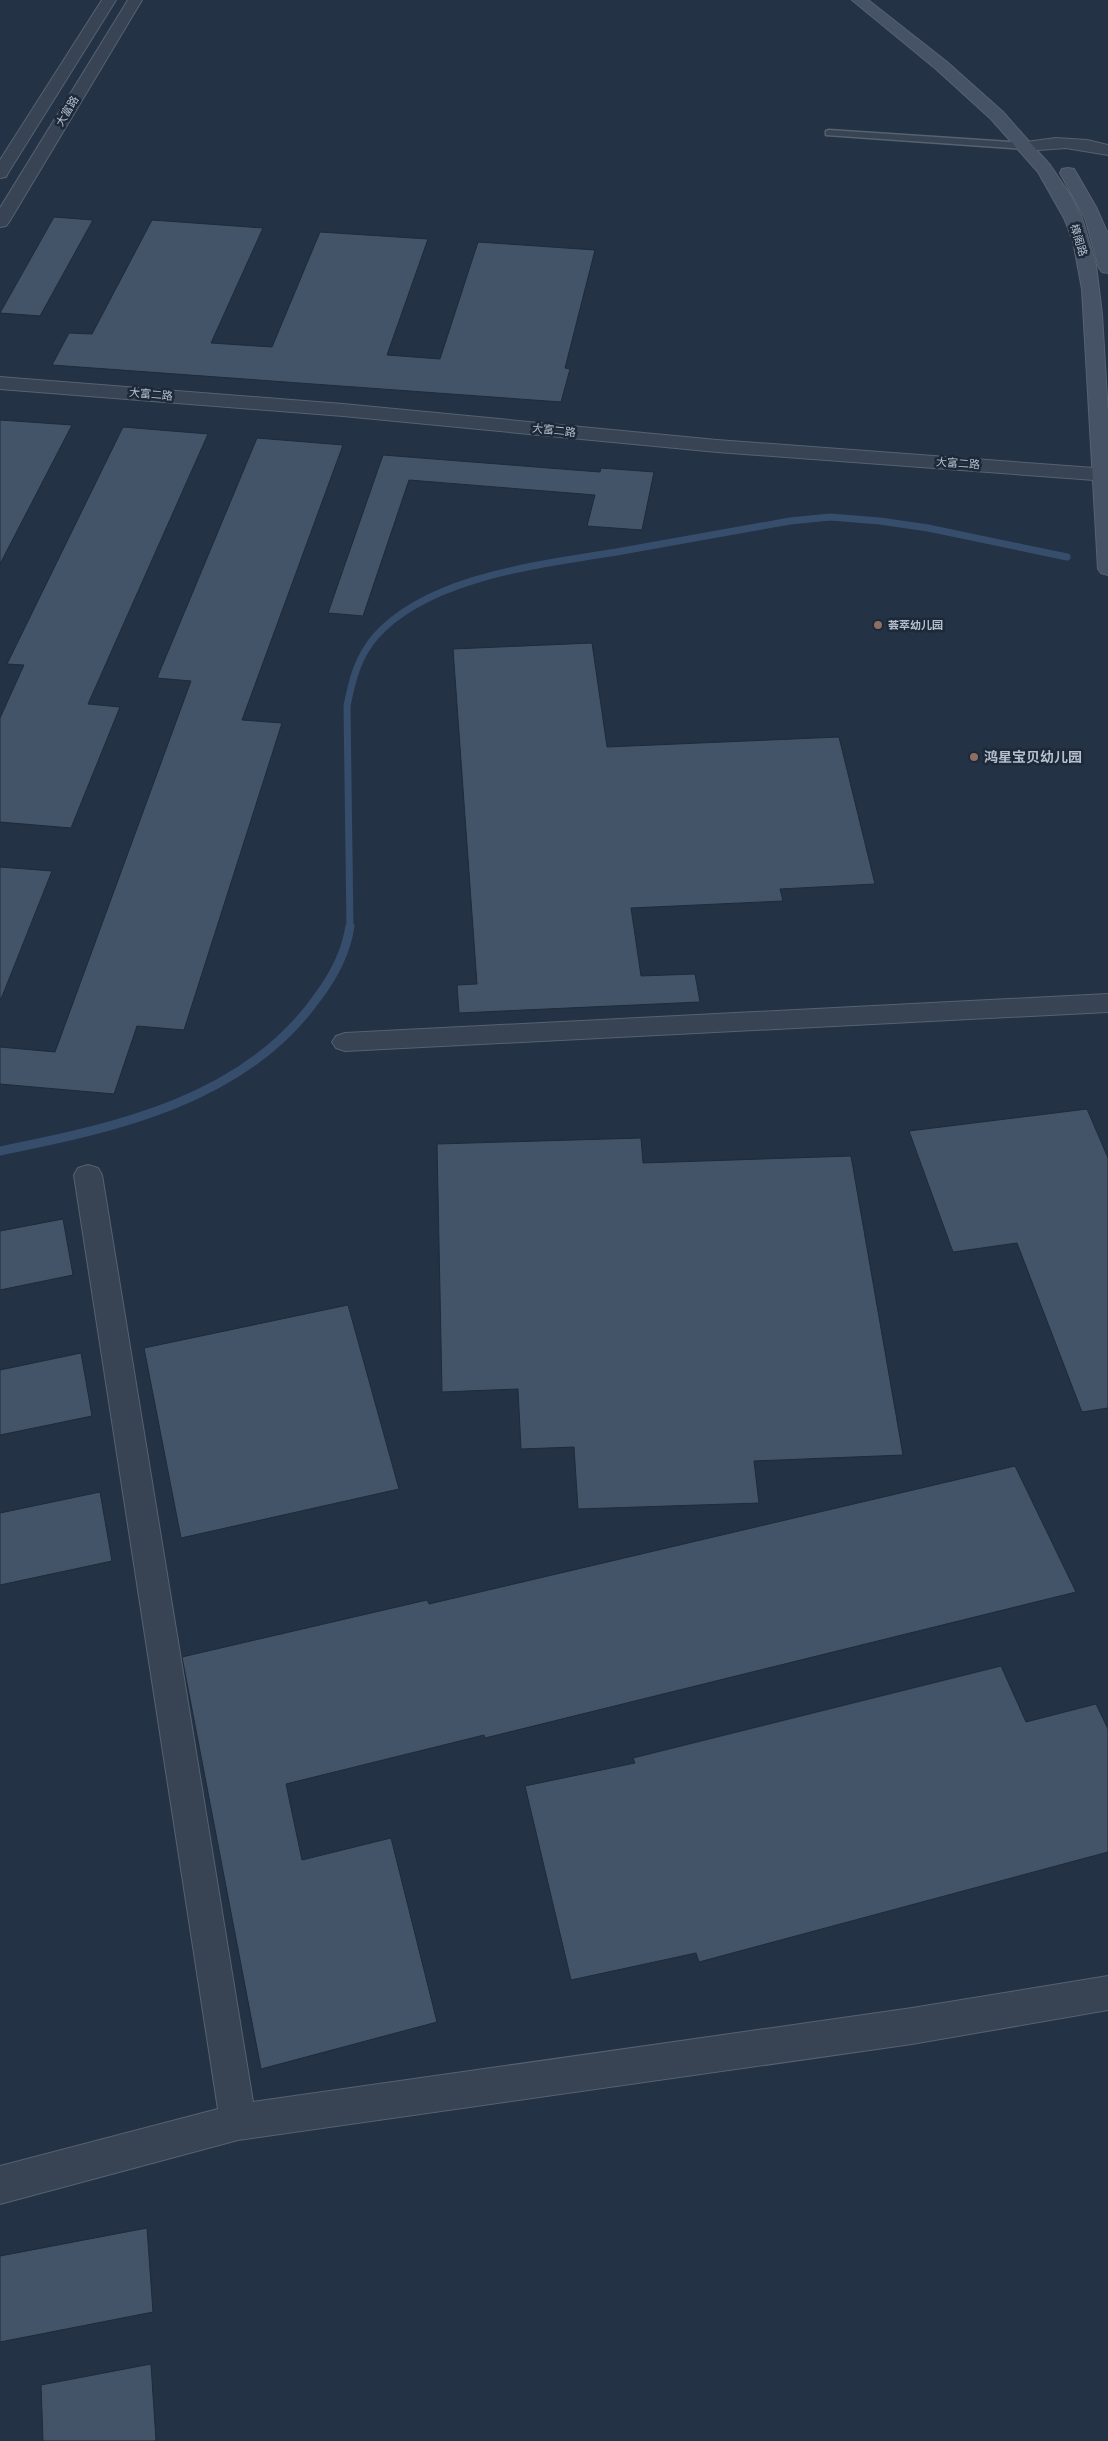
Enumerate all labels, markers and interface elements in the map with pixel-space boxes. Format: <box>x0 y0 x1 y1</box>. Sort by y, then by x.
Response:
street label: 大富路 <box>53 93 81 129</box>
street label: 樟阁路 <box>1067 222 1091 258</box>
street label: 大富二路 <box>128 385 174 403</box>
street label: 大富二路 <box>531 421 577 439</box>
street label: 大富二路 <box>936 454 980 472</box>
place label: 荟萃幼儿园 <box>888 618 943 632</box>
marker: 荟萃幼儿园 <box>872 619 884 631</box>
place label: 鸿星宝贝幼儿园 <box>984 748 1082 766</box>
marker: 鸿星宝贝幼儿园 <box>968 751 980 763</box>

